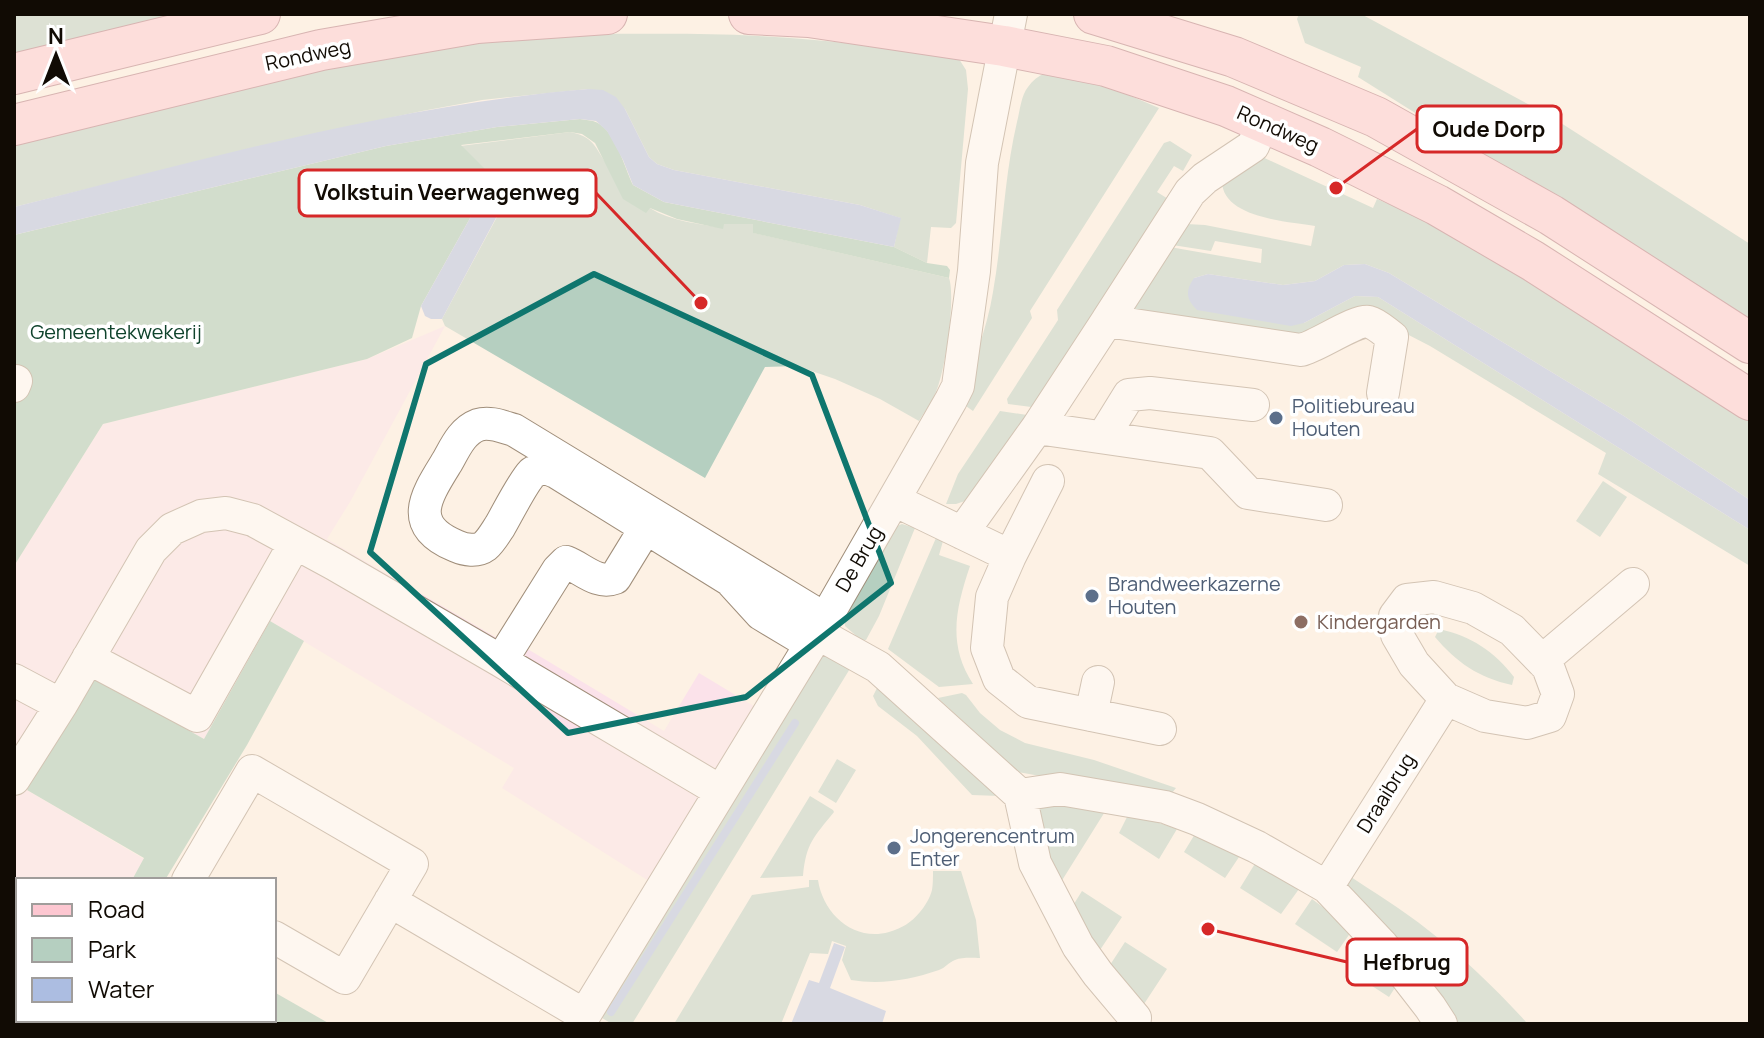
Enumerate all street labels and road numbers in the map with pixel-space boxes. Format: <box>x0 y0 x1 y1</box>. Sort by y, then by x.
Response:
street label: Rondweg <box>263 32 353 77</box>
street label: Rondweg <box>1233 99 1323 158</box>
street label: De Brug <box>829 521 888 597</box>
street label: Draaibrug <box>1350 747 1421 838</box>

